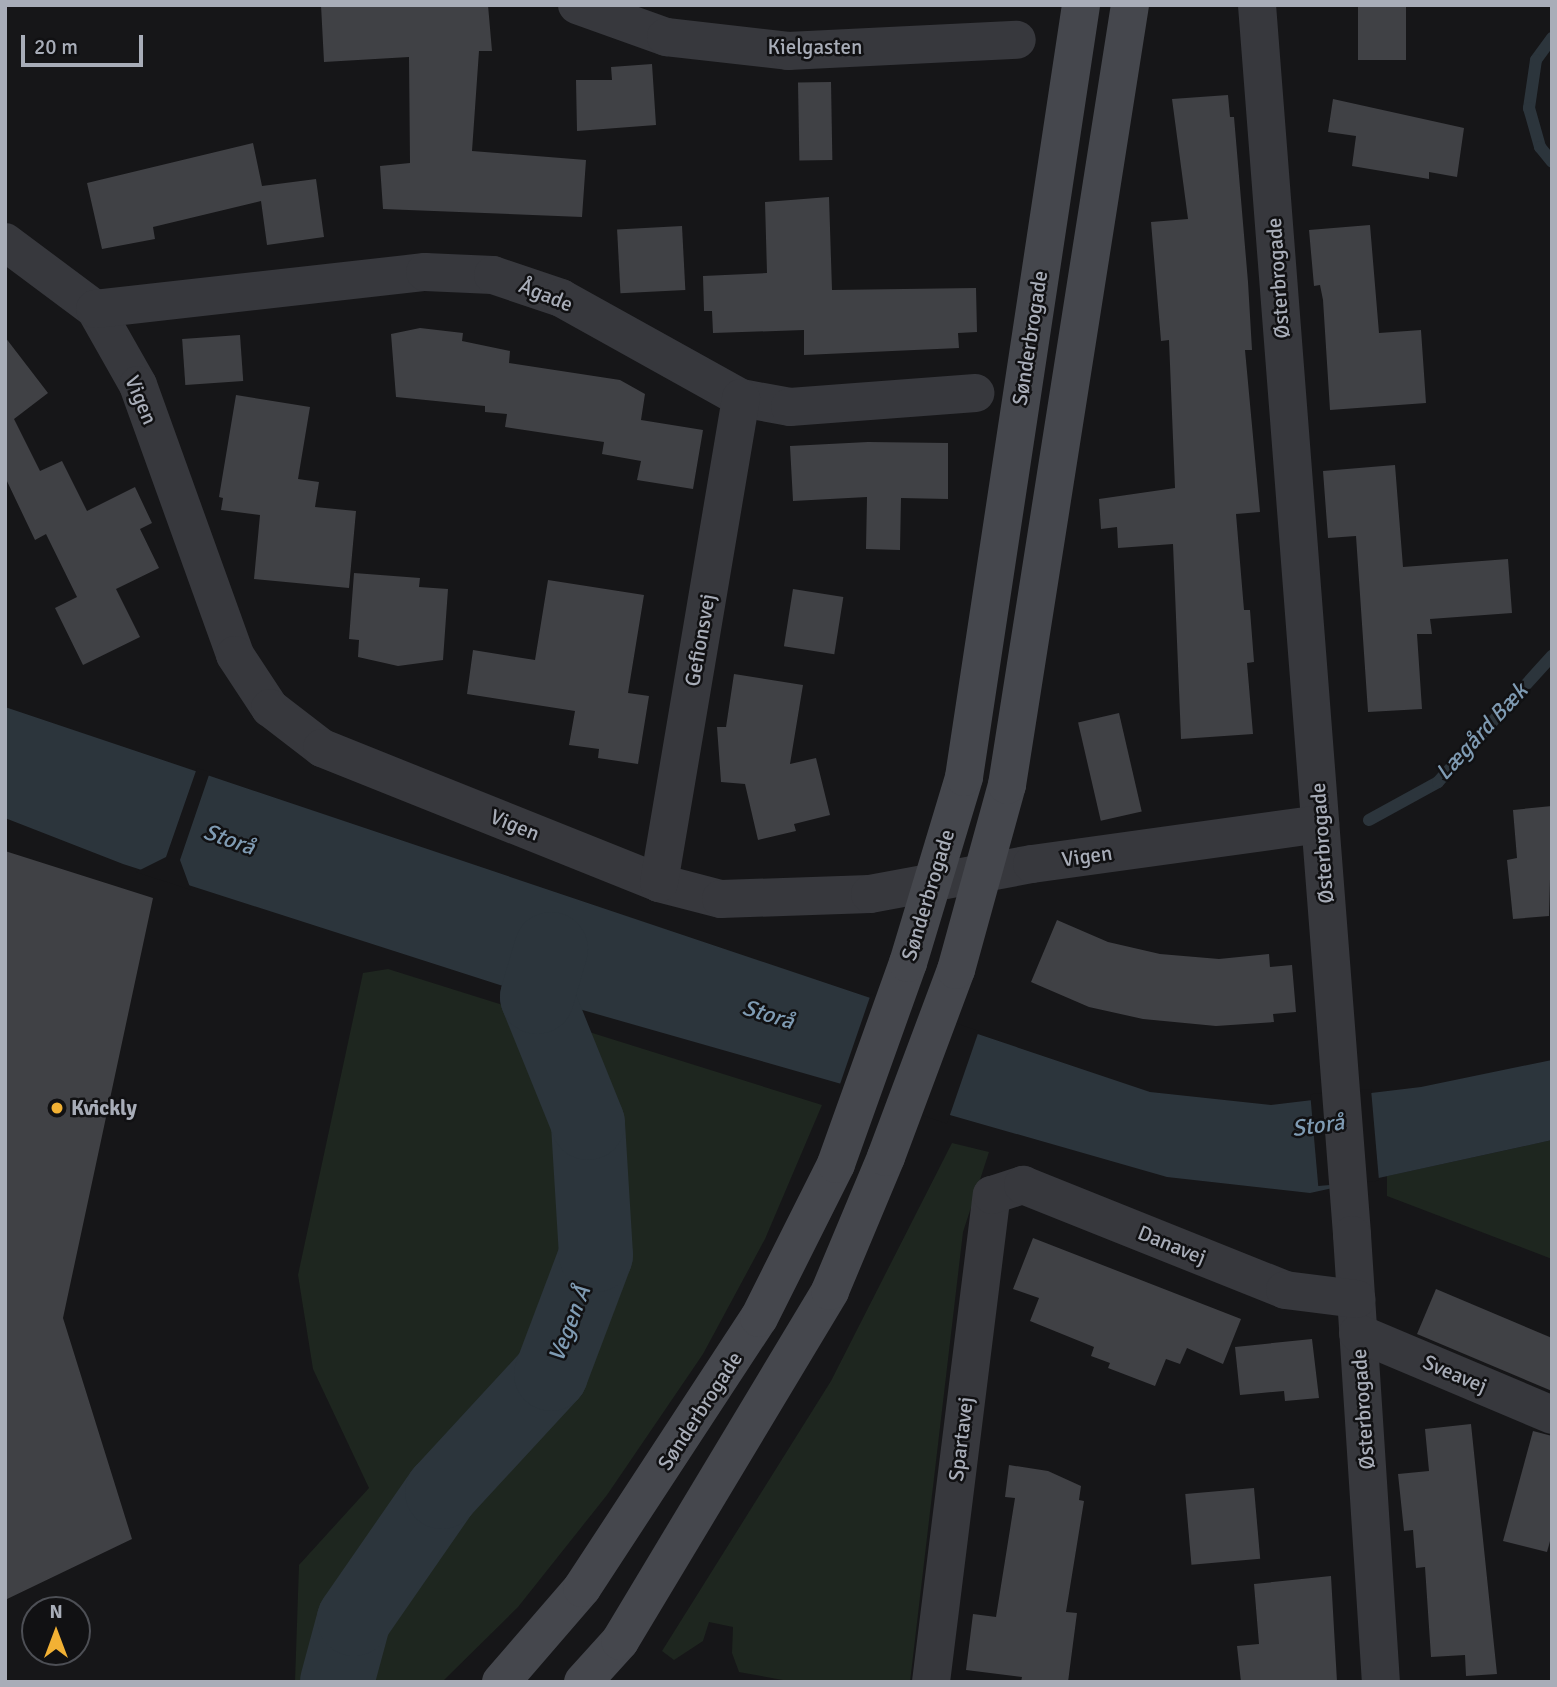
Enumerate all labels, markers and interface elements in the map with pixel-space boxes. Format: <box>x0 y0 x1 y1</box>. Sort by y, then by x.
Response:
scale bar <box>24 21 147 65</box>
text: 20 m <box>34 34 78 60</box>
street label: Kielgasten <box>768 34 862 60</box>
street label: Østerbrogade <box>1261 217 1295 339</box>
street label: Sønderbrogade <box>1007 269 1053 407</box>
street label: Ågade <box>515 273 577 317</box>
street label: Vigen <box>119 372 163 428</box>
street label: Gefionsvej <box>679 592 721 688</box>
water label: Lægård Bæk <box>1430 678 1534 786</box>
street label: Østerbrogade <box>1305 782 1339 904</box>
street label: Vigen <box>487 804 543 846</box>
water label: Storå <box>200 818 258 862</box>
street label: Sønderbrogade <box>896 826 960 964</box>
street label: Vigen <box>1060 840 1114 872</box>
water label: Storå <box>739 994 797 1036</box>
place label: Kvickly <box>71 1095 137 1121</box>
marker: Kvickly <box>49 1100 65 1116</box>
water label: Storå <box>1290 1109 1346 1143</box>
street label: Danavej <box>1134 1220 1210 1270</box>
water label: Vegen Å <box>543 1282 597 1366</box>
street label: Sønderbrogade <box>652 1347 748 1475</box>
street label: Østerbrogade <box>1346 1348 1380 1470</box>
street label: Sveavej <box>1419 1349 1491 1399</box>
street label: Spartavej <box>943 1395 979 1483</box>
north arrow <box>21 1596 91 1666</box>
text: N <box>49 1600 63 1624</box>

